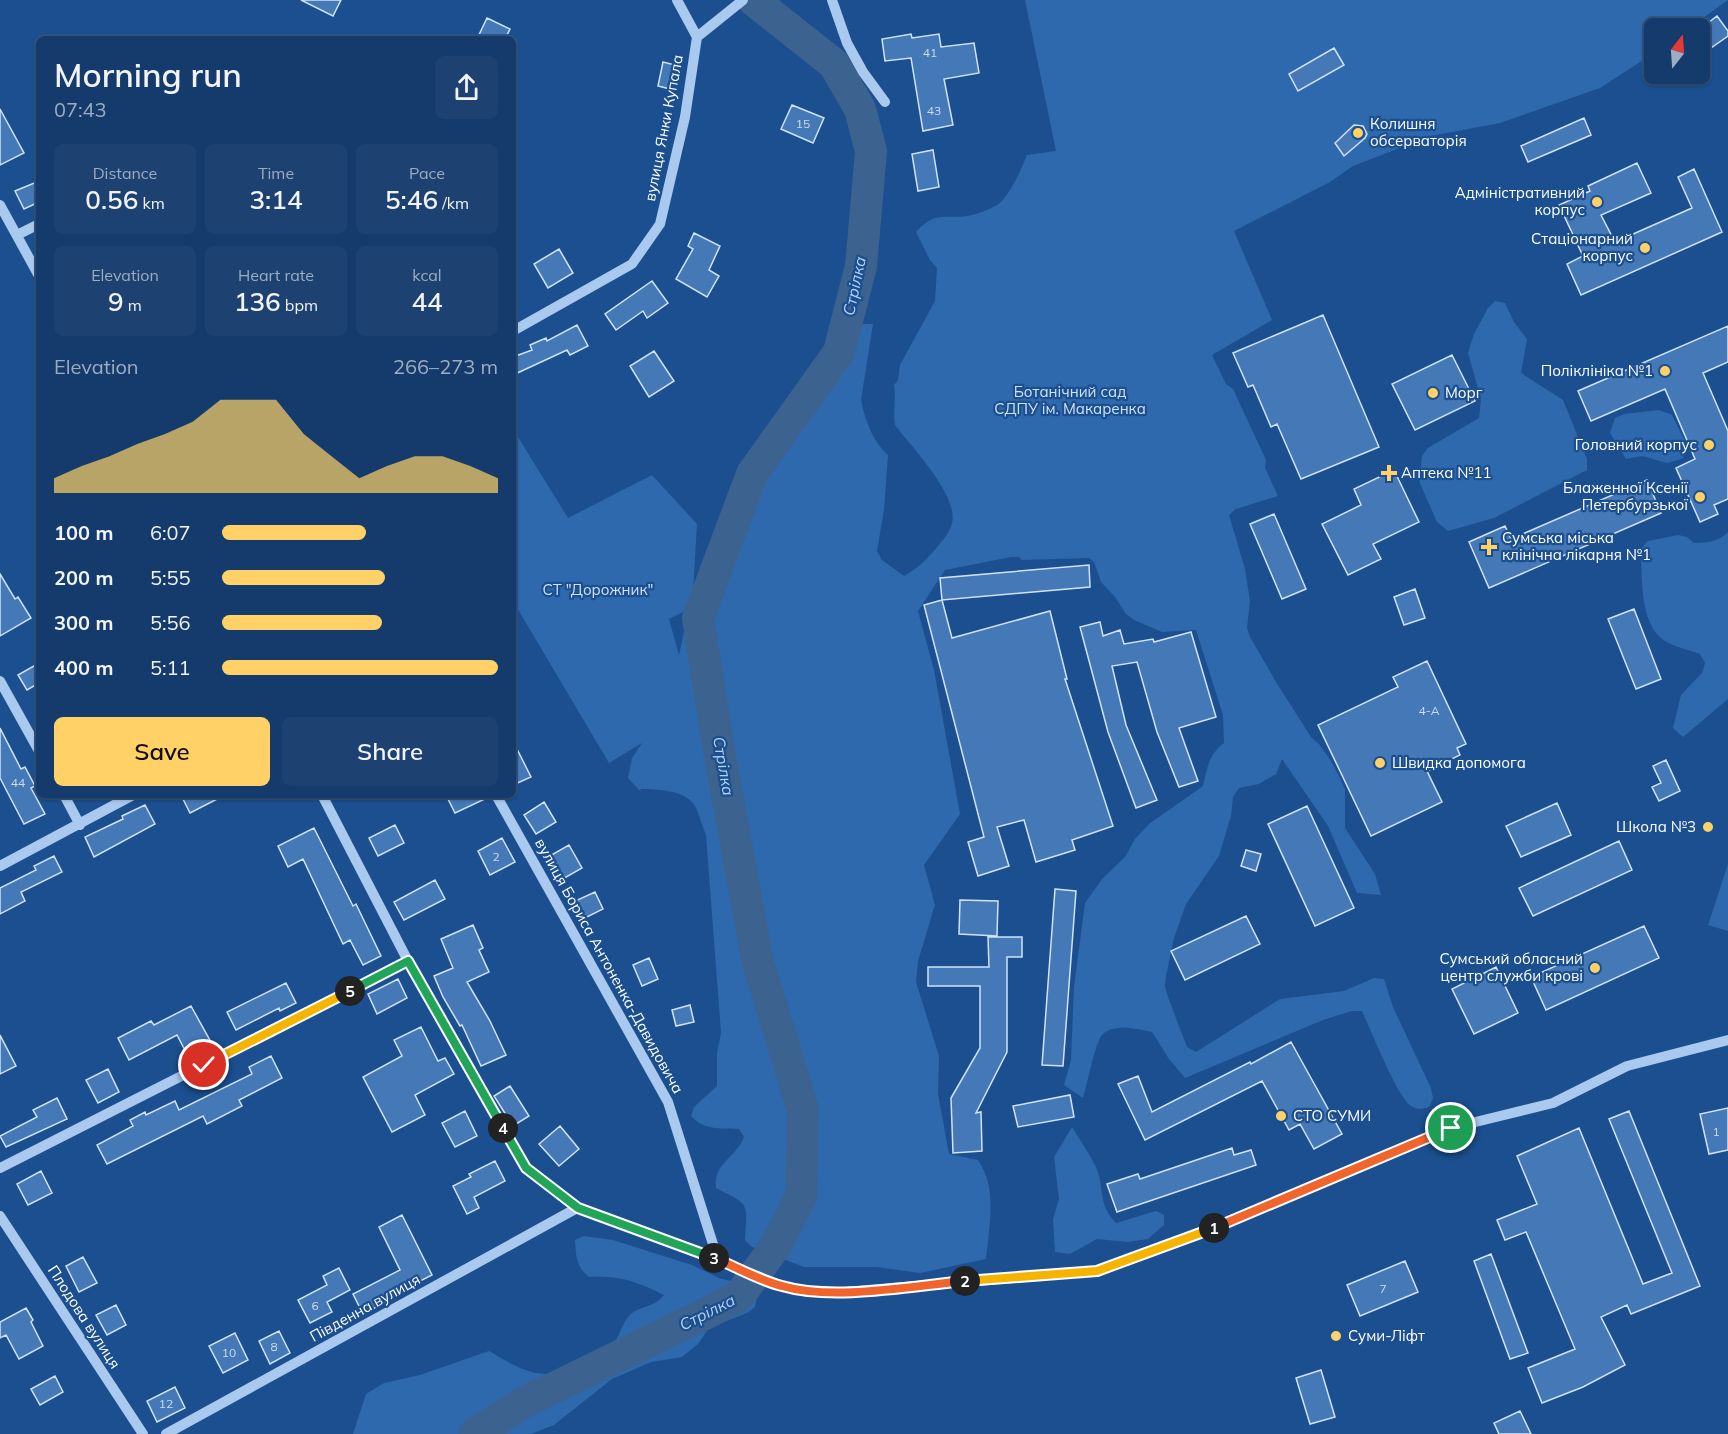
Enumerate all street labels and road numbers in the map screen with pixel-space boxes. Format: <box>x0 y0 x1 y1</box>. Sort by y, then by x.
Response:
street label: вулиця Янки Купала <box>640 53 687 203</box>
street label: вулиця Бориса Антоненка-Давидовича <box>531 835 688 1097</box>
street label: Плодова вулиця <box>44 1261 125 1372</box>
street label: Південна вулиця <box>306 1269 423 1346</box>

